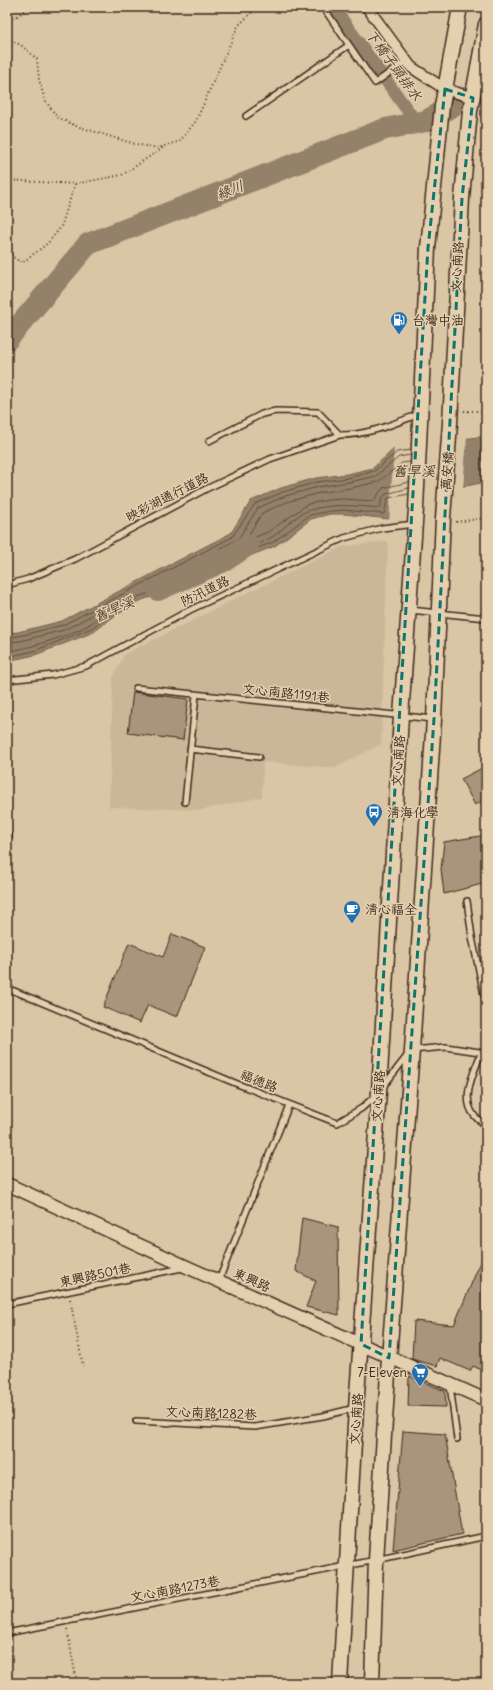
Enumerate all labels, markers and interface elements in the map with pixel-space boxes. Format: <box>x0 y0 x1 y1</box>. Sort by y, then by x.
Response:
water label: 下橋子頭排水 <box>362 26 427 105</box>
water label: 綠川 <box>214 176 247 203</box>
street label: 文心南路 <box>447 241 467 293</box>
fuel station icon: 台灣中油 <box>389 310 409 335</box>
place label: 台灣中油 <box>412 312 464 329</box>
street label: 萬安橋 <box>437 451 457 491</box>
water label: 舊旱溪 <box>393 462 436 480</box>
street label: 映彩湖通行道路 <box>123 469 211 525</box>
street label: 防汛道路 <box>178 572 232 610</box>
water label: 舊旱溪 <box>91 592 138 626</box>
street label: 文心南路1191巷 <box>241 680 331 706</box>
street label: 文心南路 <box>388 734 408 788</box>
bus stop icon: 清海化學 <box>364 802 384 827</box>
place label: 清海化學 <box>387 804 439 821</box>
cafe icon: 清心福全 <box>342 899 362 924</box>
place label: 清心福全 <box>365 901 417 918</box>
street label: 福德路 <box>238 1066 280 1096</box>
street label: 文心南路 <box>368 1069 388 1123</box>
street label: 東興路501巷 <box>57 1259 133 1291</box>
street label: 東興路 <box>231 1264 273 1296</box>
supermarket icon: 7-Eleven <box>410 1362 430 1387</box>
place label: 7-Eleven <box>357 1364 407 1381</box>
street label: 文心南路 <box>346 1392 366 1446</box>
street label: 文心南路1282巷 <box>165 1403 257 1423</box>
street label: 文心南路1273巷 <box>129 1572 221 1606</box>

